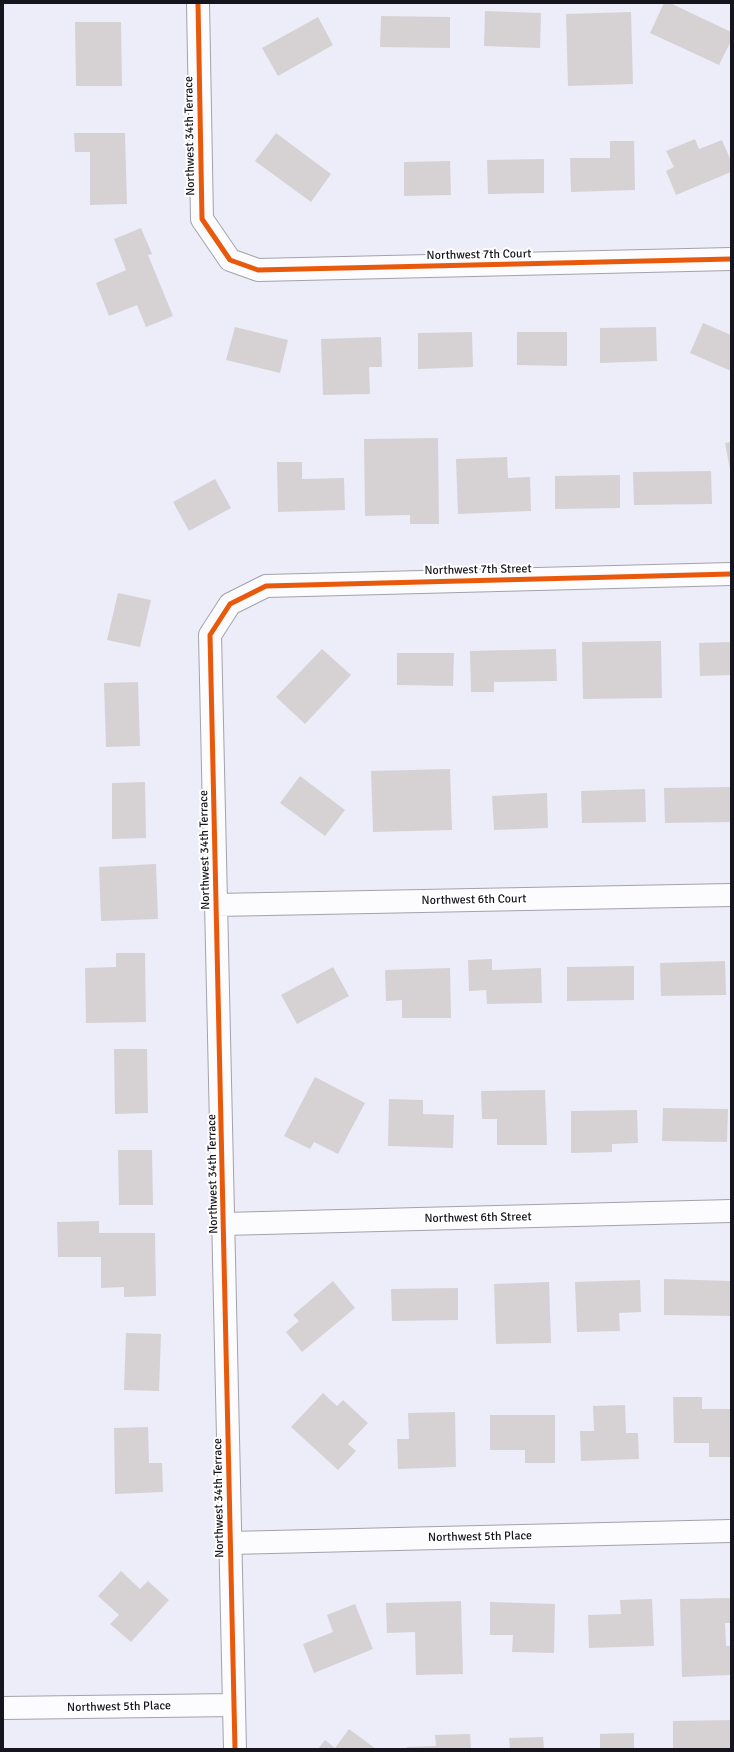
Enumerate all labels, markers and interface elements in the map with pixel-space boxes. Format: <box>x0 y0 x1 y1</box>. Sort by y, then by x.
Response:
street label: Northwest 34th Terrace <box>182 76 198 196</box>
street label: Northwest 7th Court <box>426 247 532 263</box>
street label: Northwest 7th Street <box>424 562 532 578</box>
street label: Northwest 34th Terrace <box>197 790 213 910</box>
street label: Northwest 6th Court <box>421 892 527 908</box>
street label: Northwest 34th Terrace <box>205 1114 221 1234</box>
street label: Northwest 6th Street <box>424 1210 532 1226</box>
street label: Northwest 34th Terrace <box>211 1438 227 1558</box>
street label: Northwest 5th Place <box>428 1529 532 1545</box>
street label: Northwest 5th Place <box>67 1699 171 1715</box>

